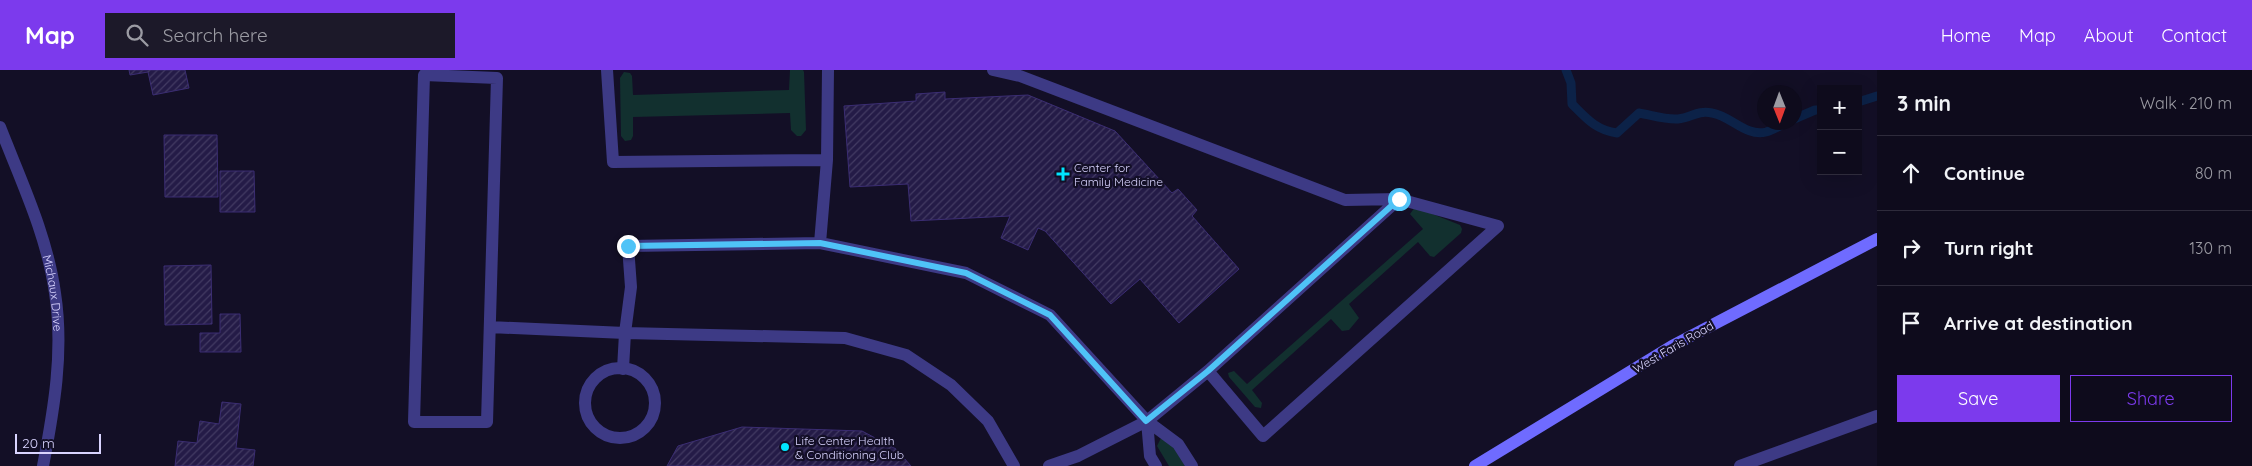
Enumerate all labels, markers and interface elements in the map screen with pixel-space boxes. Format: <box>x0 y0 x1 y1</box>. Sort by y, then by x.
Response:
search box <box>105 13 455 58</box>
text: Map <box>25 20 75 50</box>
icon: search <box>123 21 151 49</box>
text: Search here <box>163 23 268 47</box>
text: Home <box>1941 24 1991 47</box>
text: Map <box>2019 24 2056 47</box>
text: About <box>2084 24 2134 47</box>
text: Contact <box>2162 24 2227 47</box>
north arrow <box>1757 85 1802 130</box>
map controls <box>1817 85 1862 175</box>
button: + <box>1817 85 1862 130</box>
text: 3 min <box>1897 90 1951 116</box>
text: Walk · 210 m <box>2140 93 2232 113</box>
button: − <box>1817 130 1862 175</box>
icon: ahead <box>1897 159 1925 187</box>
place label: Center for Family Medicine <box>1074 160 1163 189</box>
text: Continue <box>1944 161 2025 185</box>
text: 80 m <box>2195 163 2232 183</box>
marker: Center for Family Medicine <box>1056 167 1070 181</box>
route start <box>1388 188 1411 211</box>
icon: right <box>1897 234 1925 262</box>
route end <box>617 235 640 258</box>
text: Turn right <box>1944 236 2033 260</box>
text: 130 m <box>2189 238 2232 258</box>
street label: Michaux Drive <box>40 253 66 332</box>
icon: arrive <box>1897 309 1925 337</box>
text: Arrive at destination <box>1944 311 2133 335</box>
street label: West Faris Road <box>1630 318 1716 376</box>
button: Save <box>1897 375 2060 422</box>
button: Share <box>2070 375 2232 422</box>
scale bar <box>15 431 101 454</box>
place label: Life Center Health & Conditioning Club <box>795 433 904 462</box>
text: 20 m <box>22 434 55 452</box>
marker: Life Center Health & Conditioning Club <box>779 441 791 453</box>

